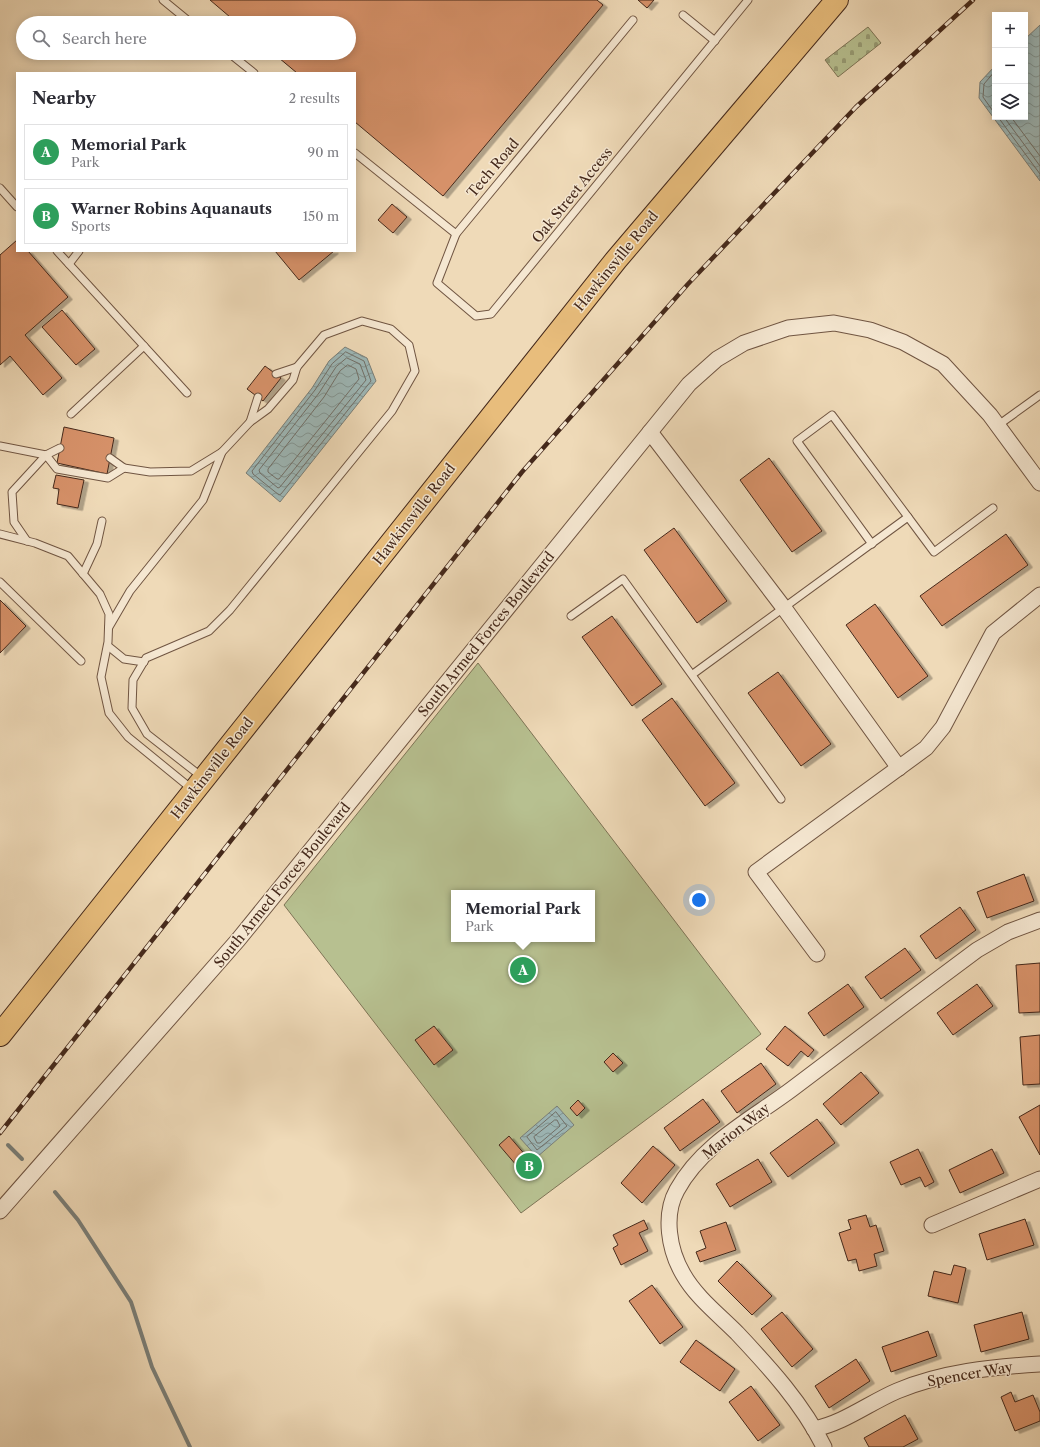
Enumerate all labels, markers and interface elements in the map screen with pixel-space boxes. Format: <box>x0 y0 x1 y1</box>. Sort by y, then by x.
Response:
map controls <box>992 12 1028 120</box>
button: + <box>992 12 1028 48</box>
search box <box>16 16 356 60</box>
icon: search <box>30 27 52 49</box>
text: Search here <box>62 29 147 48</box>
button: − <box>992 48 1028 84</box>
button: layers <box>992 84 1028 120</box>
text: Nearby <box>32 88 96 108</box>
text: 2 results <box>289 90 340 106</box>
street label: Tech Road <box>463 134 523 201</box>
text: Memorial Park <box>71 135 186 154</box>
street label: Oak Street Access <box>528 143 616 247</box>
text: A <box>41 144 51 160</box>
text: 90 m <box>308 144 339 160</box>
text: Park <box>71 154 99 170</box>
text: Warner Robins Aquanauts <box>71 199 272 218</box>
street label: Hawkinsville Road <box>570 207 662 315</box>
text: B <box>41 208 51 224</box>
text: 150 m <box>303 208 339 224</box>
text: Sports <box>71 218 110 234</box>
street label: Hawkinsville Road <box>369 459 460 568</box>
street label: South Armed Forces Boulevard <box>414 547 558 720</box>
street label: Hawkinsville Road <box>167 713 258 822</box>
street label: South Armed Forces Boulevard <box>210 798 354 971</box>
popup <box>451 890 595 942</box>
your location <box>689 890 709 910</box>
text: Memorial Park <box>465 899 581 918</box>
text: Park <box>465 918 494 934</box>
pin: A <box>510 955 536 985</box>
street label: Marion Way <box>699 1099 774 1163</box>
pin: B <box>516 1151 542 1181</box>
street label: Spencer Way <box>926 1358 1014 1390</box>

